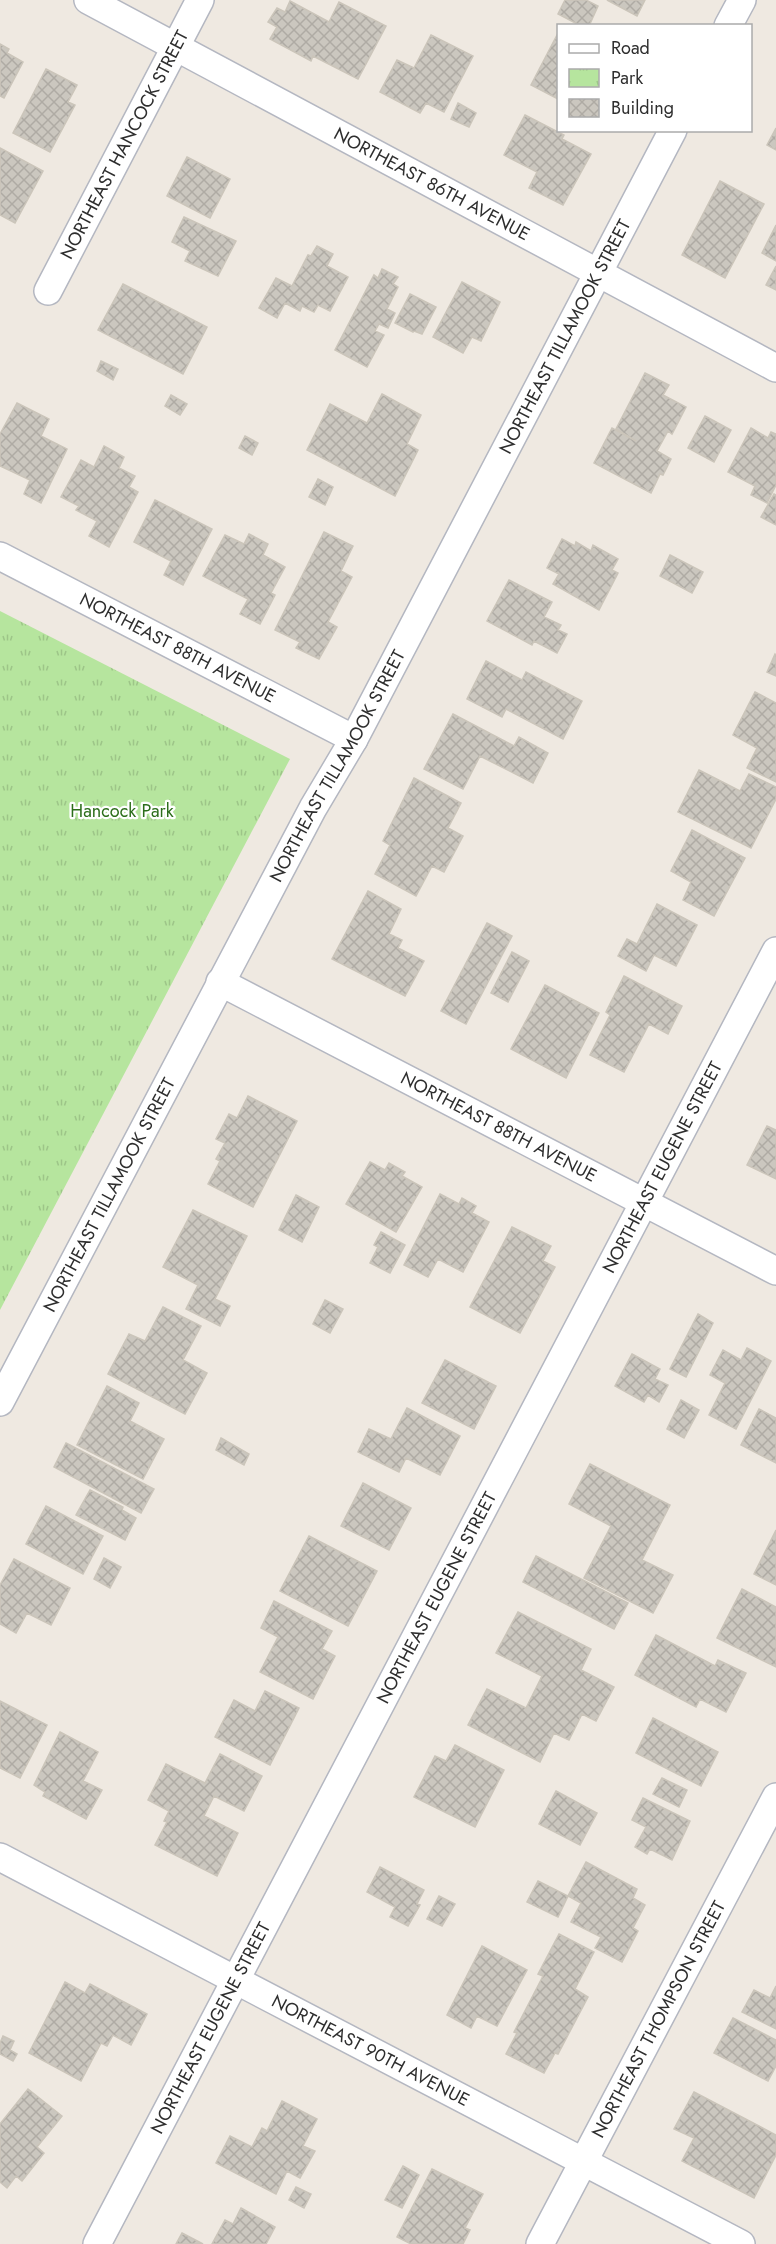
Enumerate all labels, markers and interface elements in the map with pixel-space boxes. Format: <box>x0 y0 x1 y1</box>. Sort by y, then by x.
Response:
legend <box>557 24 752 132</box>
street label: NORTHEAST HANCOCK STREET <box>54 25 195 264</box>
text: Road <box>611 35 650 61</box>
text: Park <box>611 65 643 91</box>
text: Building <box>611 95 674 121</box>
street label: NORTHEAST 86TH AVENUE <box>329 121 535 247</box>
street label: NORTHEAST TILLAMOOK STREET <box>493 214 637 458</box>
street label: NORTHEAST 88TH AVENUE <box>75 586 280 709</box>
street label: NORTHEAST TILLAMOOK STREET <box>263 645 412 887</box>
park label: Hancock Park <box>70 798 174 824</box>
street label: NORTHEAST EUGENE STREET <box>596 1056 729 1278</box>
street label: NORTHEAST 88TH AVENUE <box>396 1065 601 1189</box>
street label: NORTHEAST TILLAMOOK STREET <box>37 1073 182 1317</box>
street label: NORTHEAST EUGENE STREET <box>370 1487 503 1708</box>
street label: NORTHEAST THOMPSON STREET <box>585 1896 732 2143</box>
street label: NORTHEAST EUGENE STREET <box>144 1917 277 2138</box>
street label: NORTHEAST 90TH AVENUE <box>267 1988 474 2113</box>

